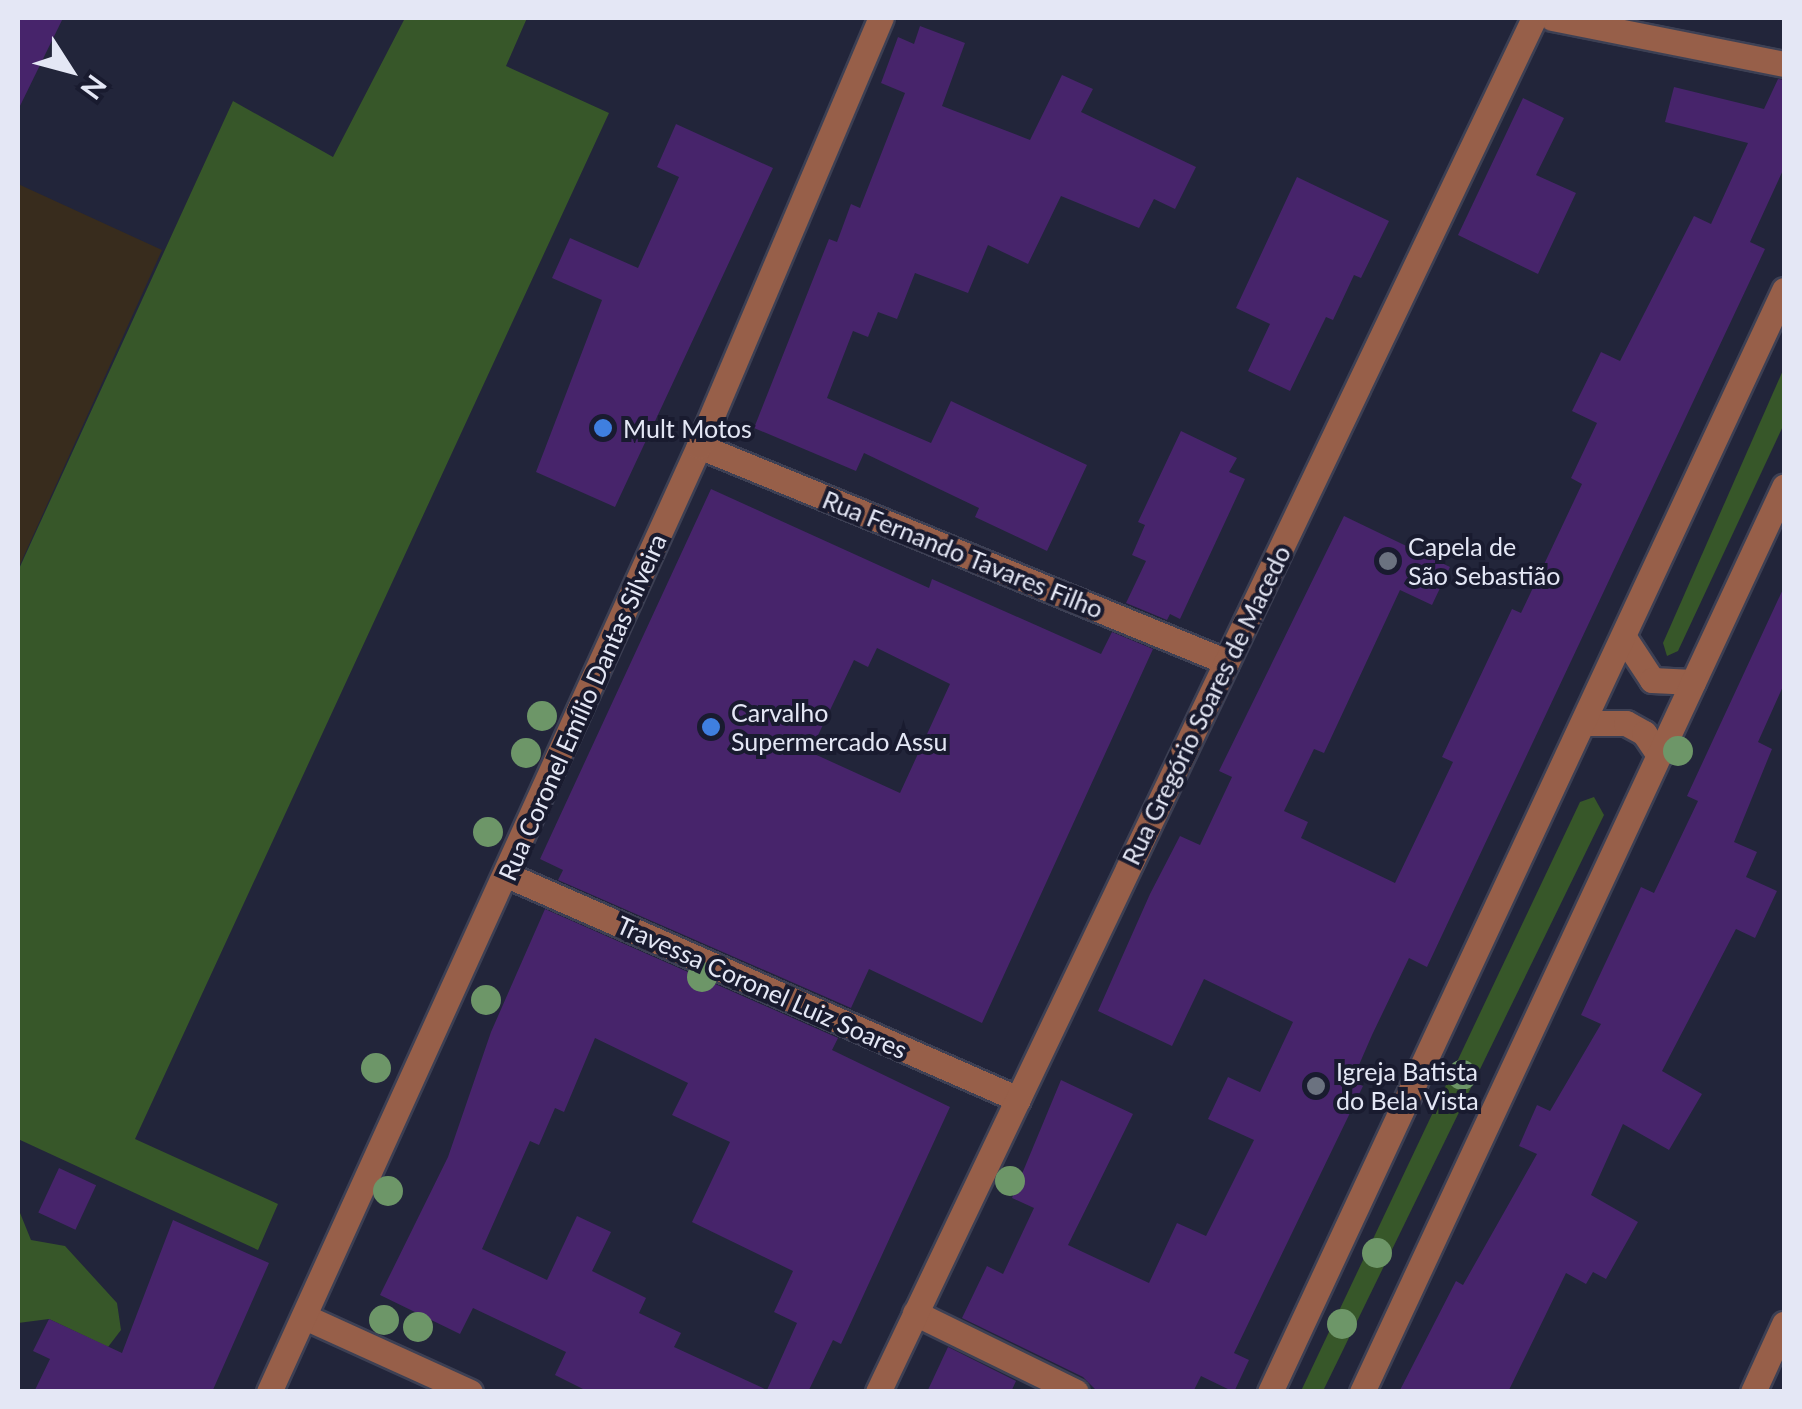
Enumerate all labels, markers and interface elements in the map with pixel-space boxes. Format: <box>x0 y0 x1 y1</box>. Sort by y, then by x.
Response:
north arrow <box>20 20 120 120</box>
text: N <box>74 69 114 106</box>
place label: Mult Motos <box>623 413 752 443</box>
marker: Mult Motos <box>592 417 614 439</box>
street label: Rua Fernando Tavares Filho <box>818 484 1108 624</box>
street label: Rua Coronel Emílio Dantas Silveira <box>492 529 672 885</box>
place label: Capela de São Sebastião <box>1408 532 1560 591</box>
street label: Rua Gregório Soares de Macedo <box>1115 540 1297 870</box>
marker: Capela de São Sebastião <box>1377 550 1399 572</box>
place label: Carvalho Supermercado Assu <box>731 698 948 757</box>
marker: Carvalho Supermercado Assu <box>700 716 722 738</box>
street label: Travessa Coronel Luiz Soares <box>612 909 912 1065</box>
place label: Igreja Batista do Bela Vista <box>1336 1057 1480 1116</box>
marker: Igreja Batista do Bela Vista <box>1305 1075 1327 1097</box>

